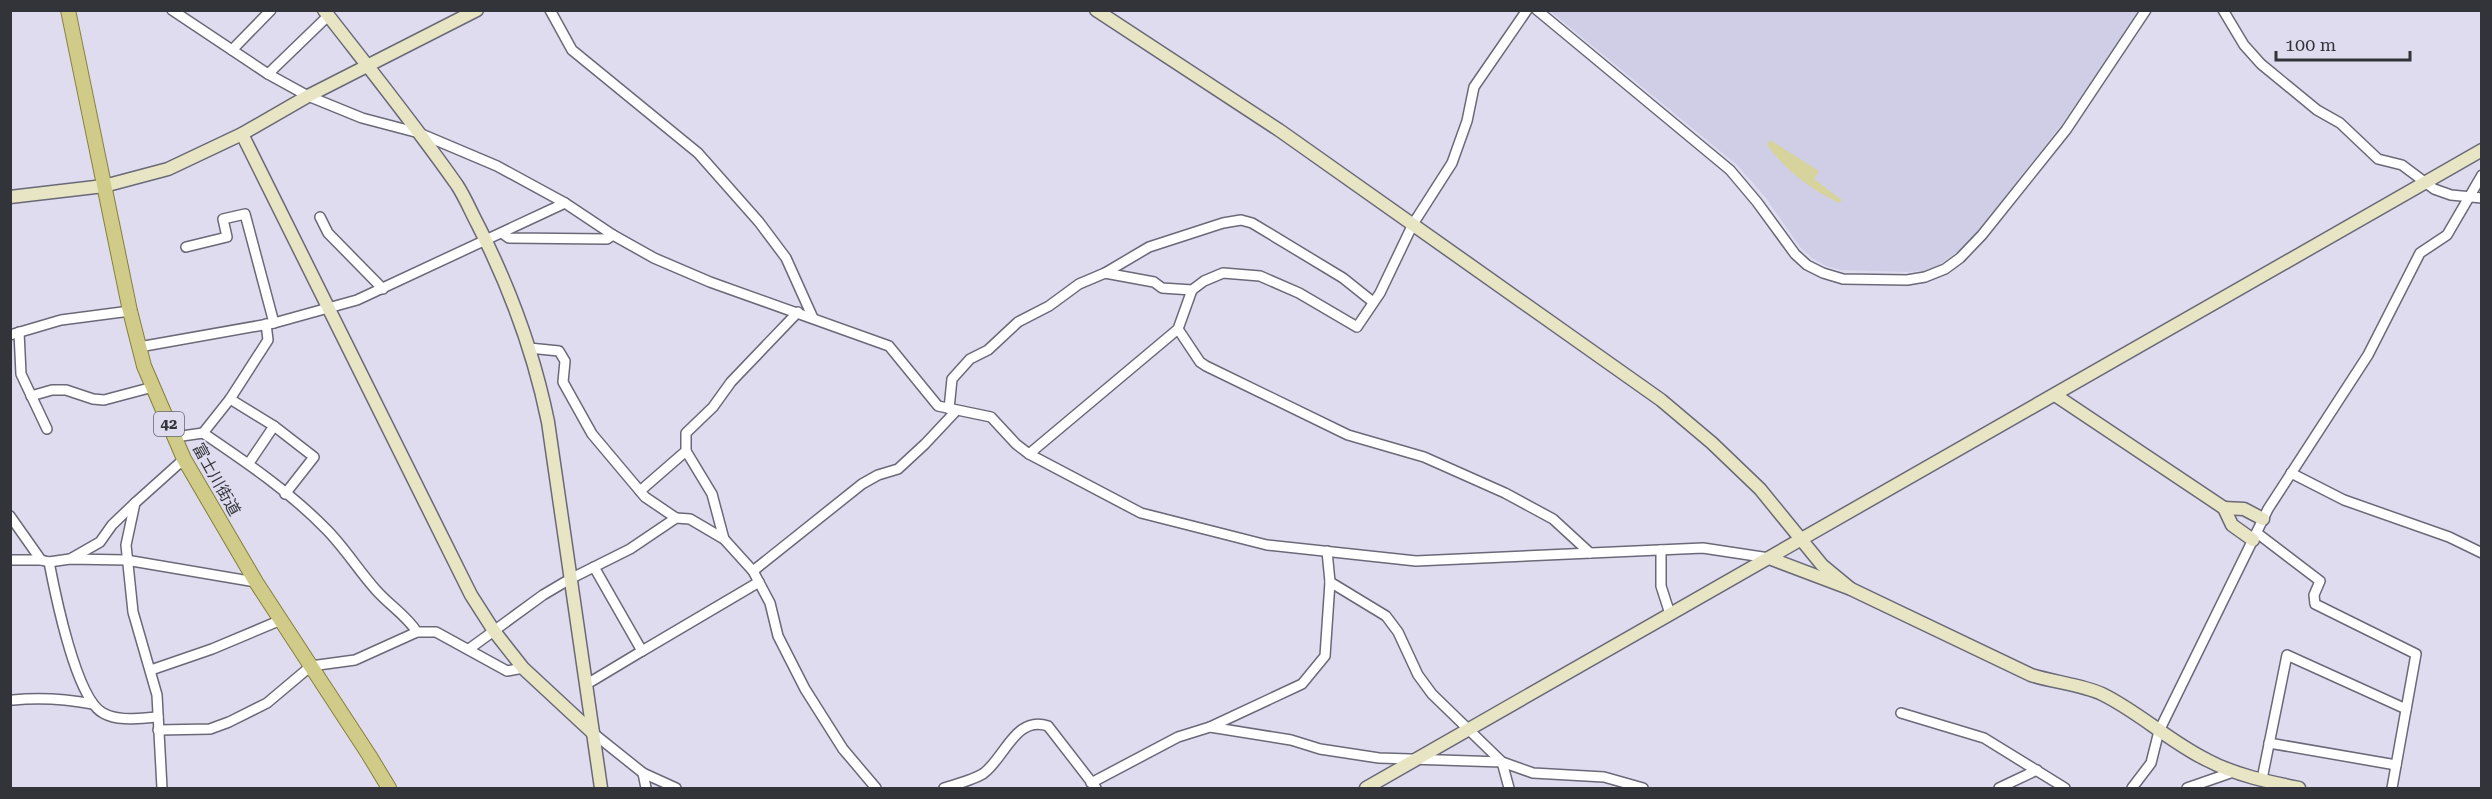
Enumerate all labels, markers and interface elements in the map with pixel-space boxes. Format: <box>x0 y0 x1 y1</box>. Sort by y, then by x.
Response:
scale bar <box>2276 24 2410 62</box>
text: 100 m <box>2285 34 2336 55</box>
road number: 42 <box>154 412 184 436</box>
street label: 富士川街道 <box>189 440 244 519</box>

